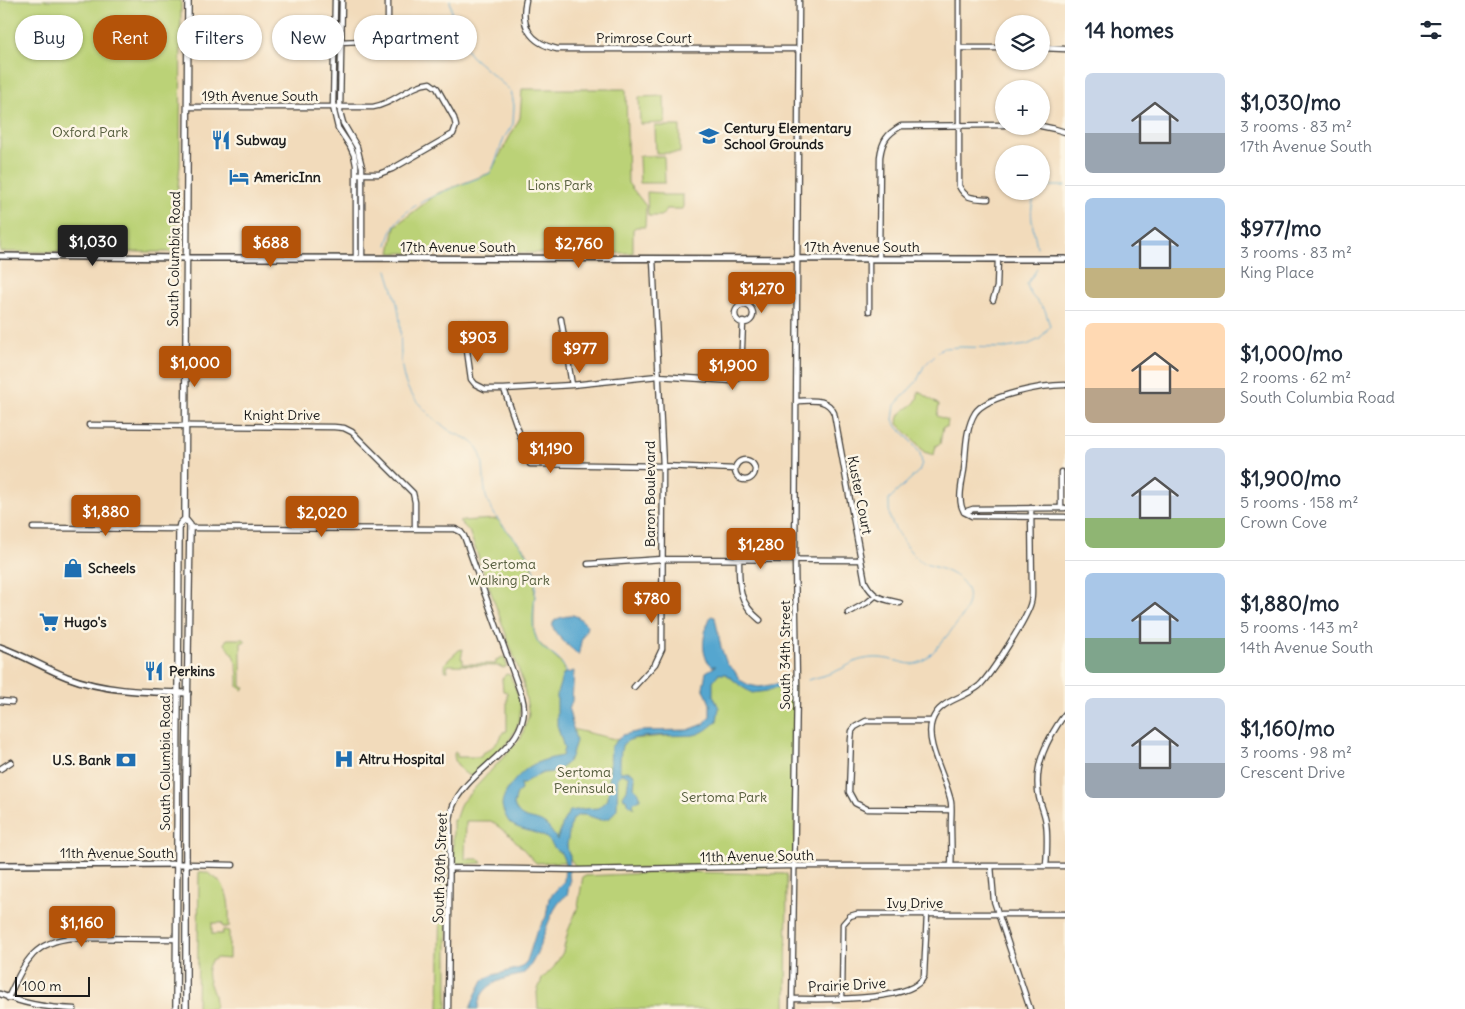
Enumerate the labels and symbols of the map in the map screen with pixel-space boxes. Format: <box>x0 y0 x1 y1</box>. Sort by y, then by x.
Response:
street label: Primrose Court <box>596 29 692 47</box>
street label: 19th Avenue South <box>202 87 318 105</box>
place label: Century Elementary School Grounds <box>724 119 851 153</box>
park label: Oxford Park <box>52 123 128 141</box>
school or university icon: Century Elementary School Grounds <box>698 125 720 147</box>
restaurant icon: Subway <box>210 129 232 151</box>
place label: Subway <box>236 131 287 149</box>
hotel icon: AmericInn <box>228 166 250 188</box>
place label: AmericInn <box>254 168 321 186</box>
park label: Lions Park <box>527 176 593 194</box>
street label: South Columbia Road <box>164 191 184 327</box>
pin: $1,030 <box>52 224 134 267</box>
pin: $688 <box>241 226 301 268</box>
pin: $2,760 <box>538 226 620 269</box>
street label: 17th Avenue South <box>400 238 516 256</box>
street label: 17th Avenue South <box>804 238 920 256</box>
pin: $1,270 <box>721 272 803 314</box>
pin: $903 <box>448 320 508 363</box>
pin: $977 <box>550 332 610 374</box>
pin: $1,000 <box>154 346 236 388</box>
pin: $1,900 <box>692 348 774 391</box>
street label: Knight Drive <box>244 406 320 424</box>
pin: $1,190 <box>510 432 592 474</box>
street label: Baron Boulevard <box>641 441 659 547</box>
street label: Kuster Court <box>844 454 876 536</box>
pin: $1,880 <box>65 494 147 537</box>
pin: $2,020 <box>281 496 363 538</box>
pin: $1,280 <box>720 528 802 570</box>
park label: Sertoma Walking Park <box>468 555 550 589</box>
shop icon: Scheels <box>62 557 84 579</box>
place label: Scheels <box>88 559 136 577</box>
pin: $780 <box>622 582 682 624</box>
street label: South 34th Street <box>776 600 794 710</box>
supermarket icon: Hugo's <box>38 611 60 633</box>
place label: Hugo's <box>64 613 107 631</box>
restaurant icon: Perkins <box>143 660 165 682</box>
place label: Perkins <box>169 662 216 680</box>
street label: South Columbia Road <box>156 695 174 831</box>
hospital icon: Altru Hospital <box>333 748 355 770</box>
bank icon: U.S. Bank <box>115 749 137 771</box>
place label: Altru Hospital <box>359 750 444 768</box>
place label: U.S. Bank <box>52 751 111 769</box>
park label: Sertoma Peninsula <box>554 763 614 797</box>
park label: Sertoma Park <box>681 788 767 806</box>
street label: South 30th Street <box>429 812 451 924</box>
street label: 11th Avenue South <box>60 844 174 862</box>
street label: 11th Avenue South <box>700 846 814 866</box>
street label: Ivy Drive <box>887 894 943 912</box>
pin: $1,160 <box>41 906 123 948</box>
scale bar <box>15 974 90 997</box>
street label: Prairie Drive <box>808 974 886 996</box>

